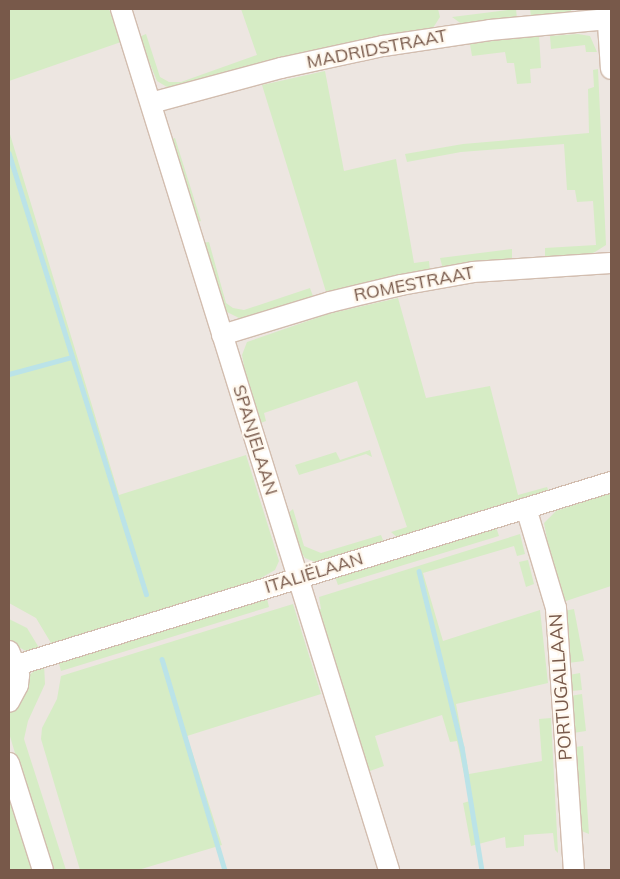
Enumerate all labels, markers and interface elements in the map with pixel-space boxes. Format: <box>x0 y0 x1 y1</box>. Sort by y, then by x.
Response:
street label: MADRIDSTRAAT <box>305 25 449 73</box>
street label: ROMESTRAAT <box>352 262 476 306</box>
street label: SPANJELAAN <box>228 382 282 498</box>
street label: ITALIËLAAN <box>262 548 366 598</box>
street label: PORTUGALLAAN <box>545 613 577 761</box>

